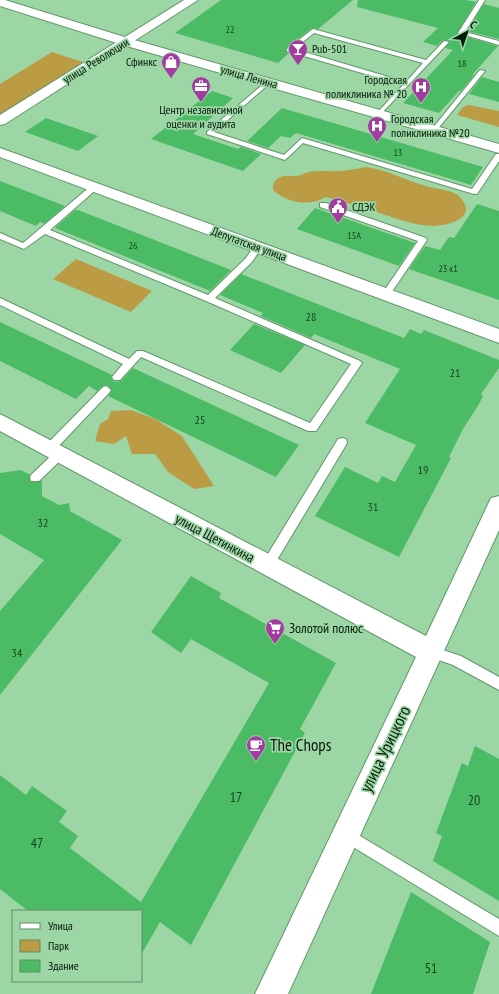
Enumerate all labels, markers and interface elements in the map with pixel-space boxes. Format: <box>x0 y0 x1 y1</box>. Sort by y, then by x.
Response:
north arrow <box>447 12 487 52</box>
text: С <box>467 17 480 31</box>
house number: 22 <box>226 23 235 36</box>
street label: улица Революции <box>60 34 131 87</box>
bar icon: Pub-501 <box>287 38 309 66</box>
place label: Pub-501 <box>312 41 347 56</box>
shop icon: Сфинкс <box>160 51 182 79</box>
place label: Сфинкс <box>126 54 158 69</box>
house number: 18 <box>458 57 467 70</box>
street label: улица Ленина <box>219 61 280 92</box>
place label: Городская поликлиника № 20 <box>326 72 407 101</box>
office icon: Центр независимой оценки и аудита <box>190 75 212 103</box>
hospital icon: Городская поликлиника № 20 <box>410 76 432 104</box>
place label: Центр независимой оценки и аудита <box>159 102 243 131</box>
place label: Городская поликлиника №20 <box>391 111 470 140</box>
hospital icon: Городская поликлиника №20 <box>366 115 388 143</box>
house number: 13 <box>394 146 403 159</box>
public building icon: СДЭК <box>327 196 349 224</box>
place label: СДЭК <box>352 199 375 214</box>
street label: Депутатская улица <box>210 223 289 264</box>
house number: 15А <box>347 229 361 242</box>
house number: 26 <box>129 239 138 252</box>
house number: 23 к1 <box>438 262 458 275</box>
house number: 28 <box>306 309 316 324</box>
house number: 21 <box>450 365 460 380</box>
house number: 25 <box>195 412 205 427</box>
house number: 19 <box>418 462 428 477</box>
house number: 31 <box>368 499 378 514</box>
street label: улица Щетинкина <box>172 510 258 566</box>
house number: 32 <box>38 515 48 530</box>
supermarket icon: Золотой полюс <box>264 617 286 645</box>
place label: Золотой полюс <box>289 619 363 637</box>
house number: 34 <box>12 645 23 660</box>
street label: улица Урицкого <box>355 702 415 796</box>
cafe icon: The Chops <box>245 734 267 762</box>
place label: The Chops <box>270 734 332 756</box>
house number: 17 <box>230 788 242 806</box>
house number: 20 <box>468 791 480 809</box>
house number: 47 <box>31 834 43 852</box>
legend <box>12 910 142 982</box>
text: Улица <box>48 918 73 933</box>
text: Парк <box>48 938 69 953</box>
text: Здание <box>48 958 79 973</box>
house number: 51 <box>425 959 437 977</box>

